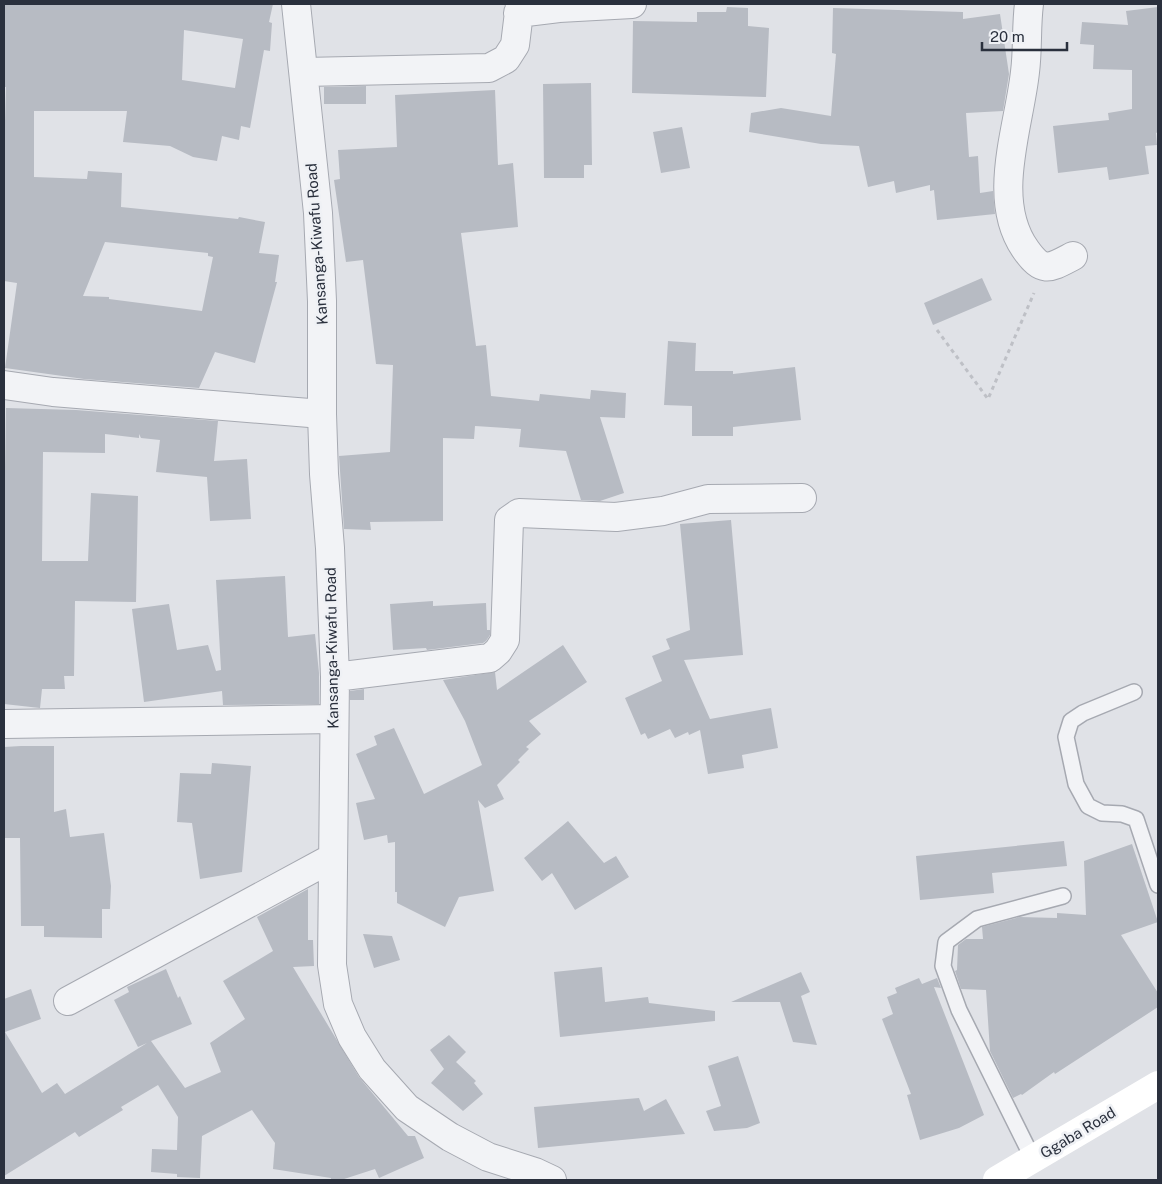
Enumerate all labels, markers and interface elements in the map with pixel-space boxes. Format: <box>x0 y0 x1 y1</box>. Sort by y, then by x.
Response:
scale bar <box>982 20 1067 52</box>
text: 20 m <box>990 28 1025 45</box>
street label: Kansanga-Kiwafu Road <box>302 163 331 325</box>
street label: Kansanga-Kiwafu Road <box>322 567 341 729</box>
street label: Ggaba Road <box>1037 1103 1118 1162</box>

